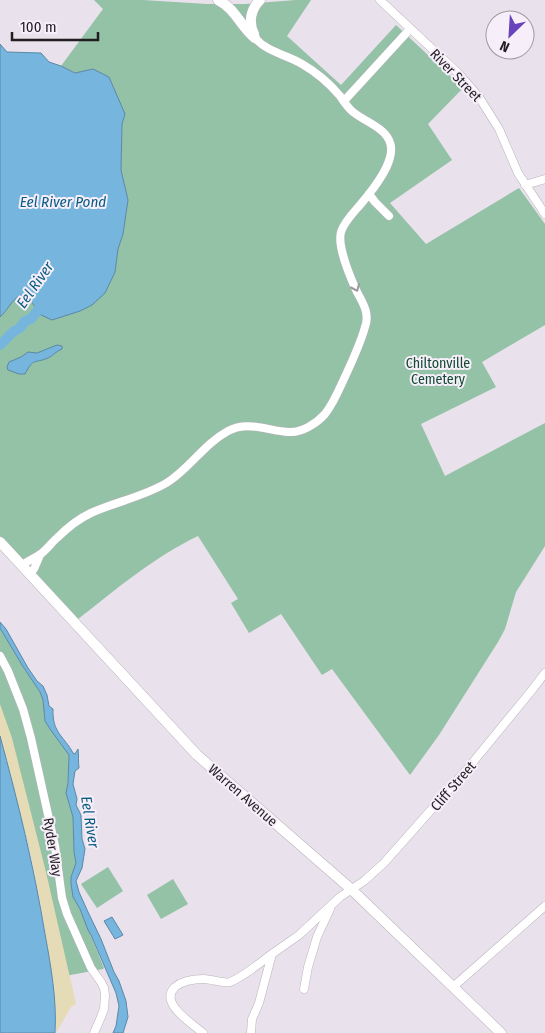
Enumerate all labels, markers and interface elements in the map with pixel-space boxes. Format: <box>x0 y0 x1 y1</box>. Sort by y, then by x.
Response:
scale bar <box>12 10 99 42</box>
north arrow <box>485 10 535 60</box>
text: 100 m <box>20 18 57 36</box>
text: N <box>497 37 512 56</box>
street label: River Street <box>426 45 485 106</box>
water label: Eel River Pond <box>20 193 106 211</box>
water label: Eel River <box>13 258 58 312</box>
one-way arrow <box>350 283 361 292</box>
park label: Chiltonville Cemetery <box>406 355 470 388</box>
street label: Cliff Street <box>427 758 480 815</box>
street label: Warren Avenue <box>205 761 281 830</box>
water label: Eel River <box>77 795 103 850</box>
street label: Ryder Way <box>39 816 66 878</box>

